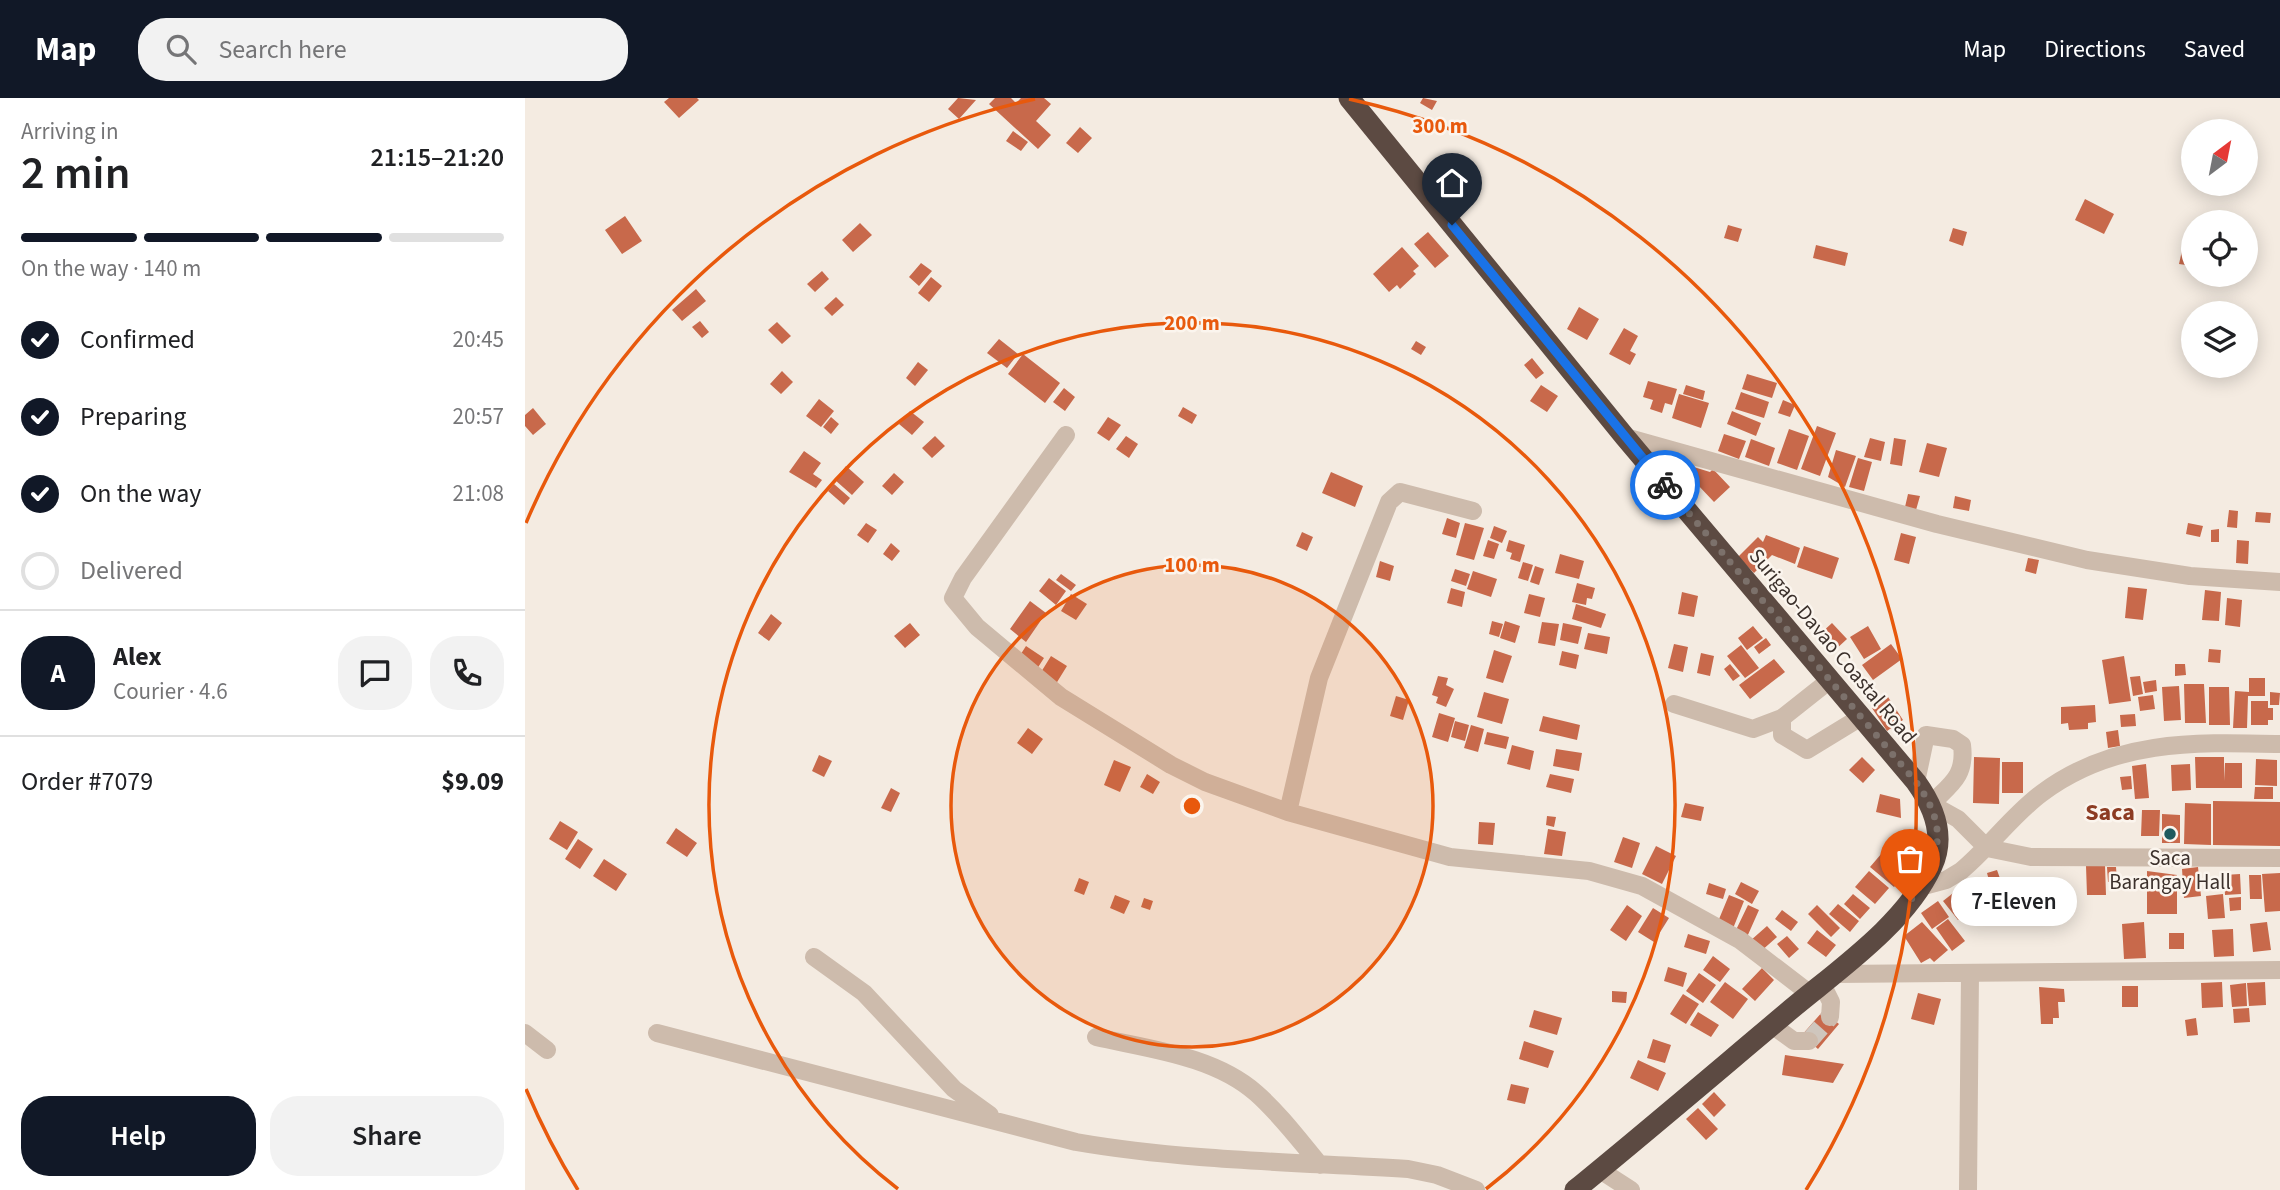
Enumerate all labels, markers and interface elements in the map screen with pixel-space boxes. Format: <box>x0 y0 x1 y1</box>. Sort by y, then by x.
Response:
search box <box>138 18 628 81</box>
text: Map <box>35 26 96 73</box>
icon: search <box>162 30 200 68</box>
text: Search here <box>218 31 347 68</box>
text: Map <box>1963 32 2006 67</box>
text: Directions <box>2044 32 2146 67</box>
text: Saved <box>2184 32 2245 67</box>
text: 300 m <box>1412 111 1468 141</box>
text: Arriving in <box>21 115 119 148</box>
north arrow <box>2181 119 2257 196</box>
map controls <box>2181 119 2258 378</box>
text: 21:15–21:20 <box>371 139 504 176</box>
text: 2 min <box>21 141 130 206</box>
pin <box>1422 153 1482 225</box>
icon: home <box>1433 164 1471 202</box>
button: locate <box>2181 210 2258 287</box>
text: On the way · 140 m <box>21 252 201 285</box>
button: layers <box>2181 301 2258 378</box>
text: 200 m <box>1164 308 1220 338</box>
icon: check <box>21 321 59 359</box>
text: Confirmed <box>80 321 195 358</box>
text: 20:45 <box>453 323 504 356</box>
icon: check <box>21 398 59 436</box>
text: Preparing <box>80 398 186 435</box>
text: 20:57 <box>453 400 504 433</box>
courier <box>1630 450 1700 520</box>
icon: bike <box>1646 466 1684 504</box>
icon: check <box>21 475 59 513</box>
text: On the way <box>80 475 201 512</box>
text: 21:08 <box>453 477 504 510</box>
street label: Surigao-Davao Coastal Road <box>1742 542 1924 750</box>
text: 100 m <box>1164 550 1220 580</box>
text: Delivered <box>80 552 183 589</box>
button: chat <box>338 636 412 710</box>
button: phone <box>430 636 504 710</box>
text: Alex <box>113 638 162 675</box>
text: A <box>51 655 65 692</box>
text: Courier · 4.6 <box>113 675 228 708</box>
text: Order #7079 <box>21 763 153 800</box>
text: $9.09 <box>441 763 504 800</box>
centre of rings <box>1180 794 1204 818</box>
district label: Saca <box>2085 795 2135 830</box>
marker: Saca Barangay Hall <box>2162 826 2178 842</box>
pin <box>1880 829 1940 901</box>
icon: bag <box>1891 840 1929 878</box>
place label: Saca Barangay Hall <box>2109 843 2231 897</box>
callout: 7-Eleven <box>1952 876 2078 926</box>
text: 7-Eleven <box>1971 885 2057 918</box>
button: Help <box>21 1096 256 1176</box>
button: Share <box>270 1096 504 1176</box>

